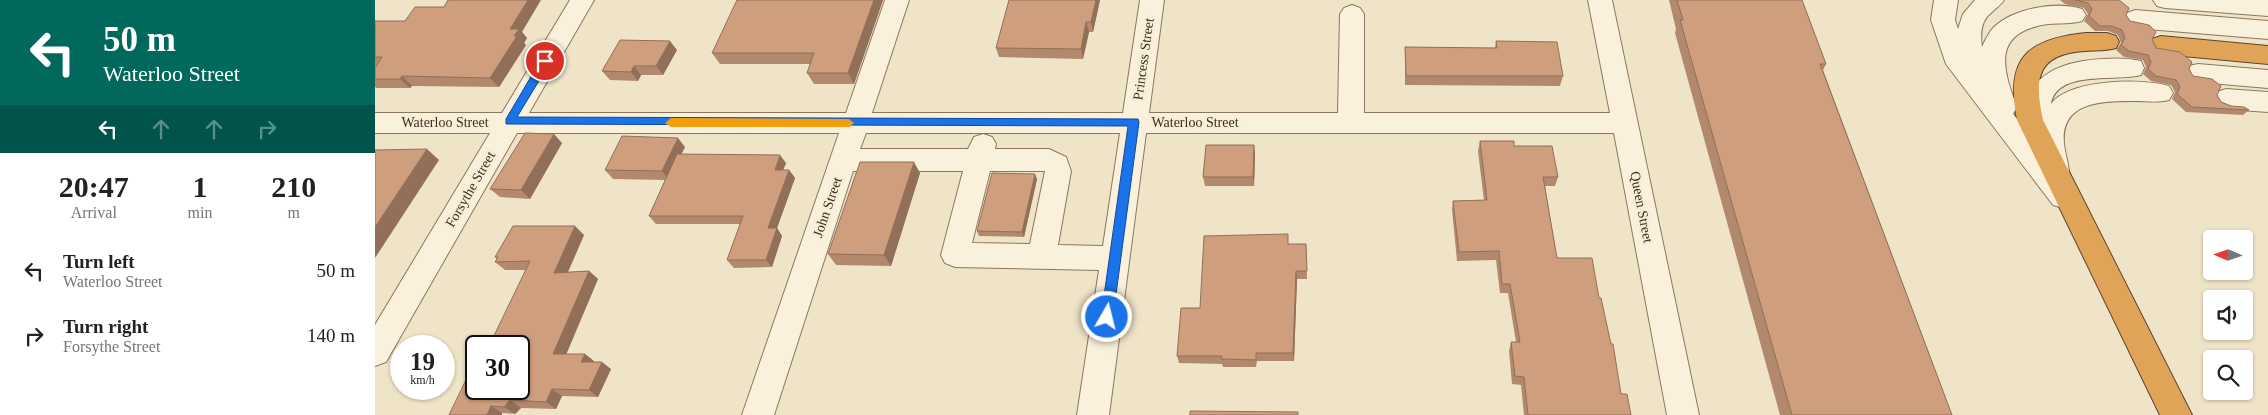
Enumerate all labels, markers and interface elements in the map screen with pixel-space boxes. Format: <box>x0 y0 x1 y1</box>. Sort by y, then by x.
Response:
street label: Princess Street <box>1130 17 1157 101</box>
icon: left <box>20 20 85 85</box>
text: 50 m <box>103 20 176 59</box>
pin <box>524 40 566 82</box>
icon: arrive <box>531 47 559 75</box>
text: Waterloo Street <box>103 61 240 86</box>
icon: left <box>94 115 122 143</box>
icon: ahead <box>147 115 175 143</box>
icon: ahead <box>200 115 228 143</box>
icon: right <box>253 115 281 143</box>
street label: Waterloo Street <box>401 115 489 130</box>
street label: Waterloo Street <box>1151 115 1239 130</box>
street label: Forsythe Street <box>443 149 498 230</box>
text: 20:47 <box>59 170 129 203</box>
text: 1 <box>192 170 207 203</box>
text: 210 <box>271 170 316 203</box>
street label: Queen Street <box>1627 170 1656 244</box>
street label: John Street <box>810 175 845 239</box>
text: Arrival <box>71 204 117 221</box>
text: min <box>188 204 212 221</box>
text: m <box>287 204 300 221</box>
north arrow <box>2203 230 2253 280</box>
map controls <box>2203 230 2253 400</box>
text: Turn left <box>63 251 135 272</box>
icon: left <box>20 257 48 285</box>
text: 50 m <box>316 260 355 281</box>
text: Waterloo Street <box>63 273 163 290</box>
position arrow <box>1080 290 1132 342</box>
button: sound <box>2203 290 2253 340</box>
text: Turn right <box>63 316 148 337</box>
icon: right <box>20 322 48 350</box>
text: 140 m <box>307 325 355 346</box>
speed limit sign: 30 <box>465 335 530 400</box>
text: Forsythe Street <box>63 338 160 355</box>
text: 19 <box>410 348 435 375</box>
button: search <box>2203 350 2253 400</box>
text: km/h <box>410 373 435 387</box>

